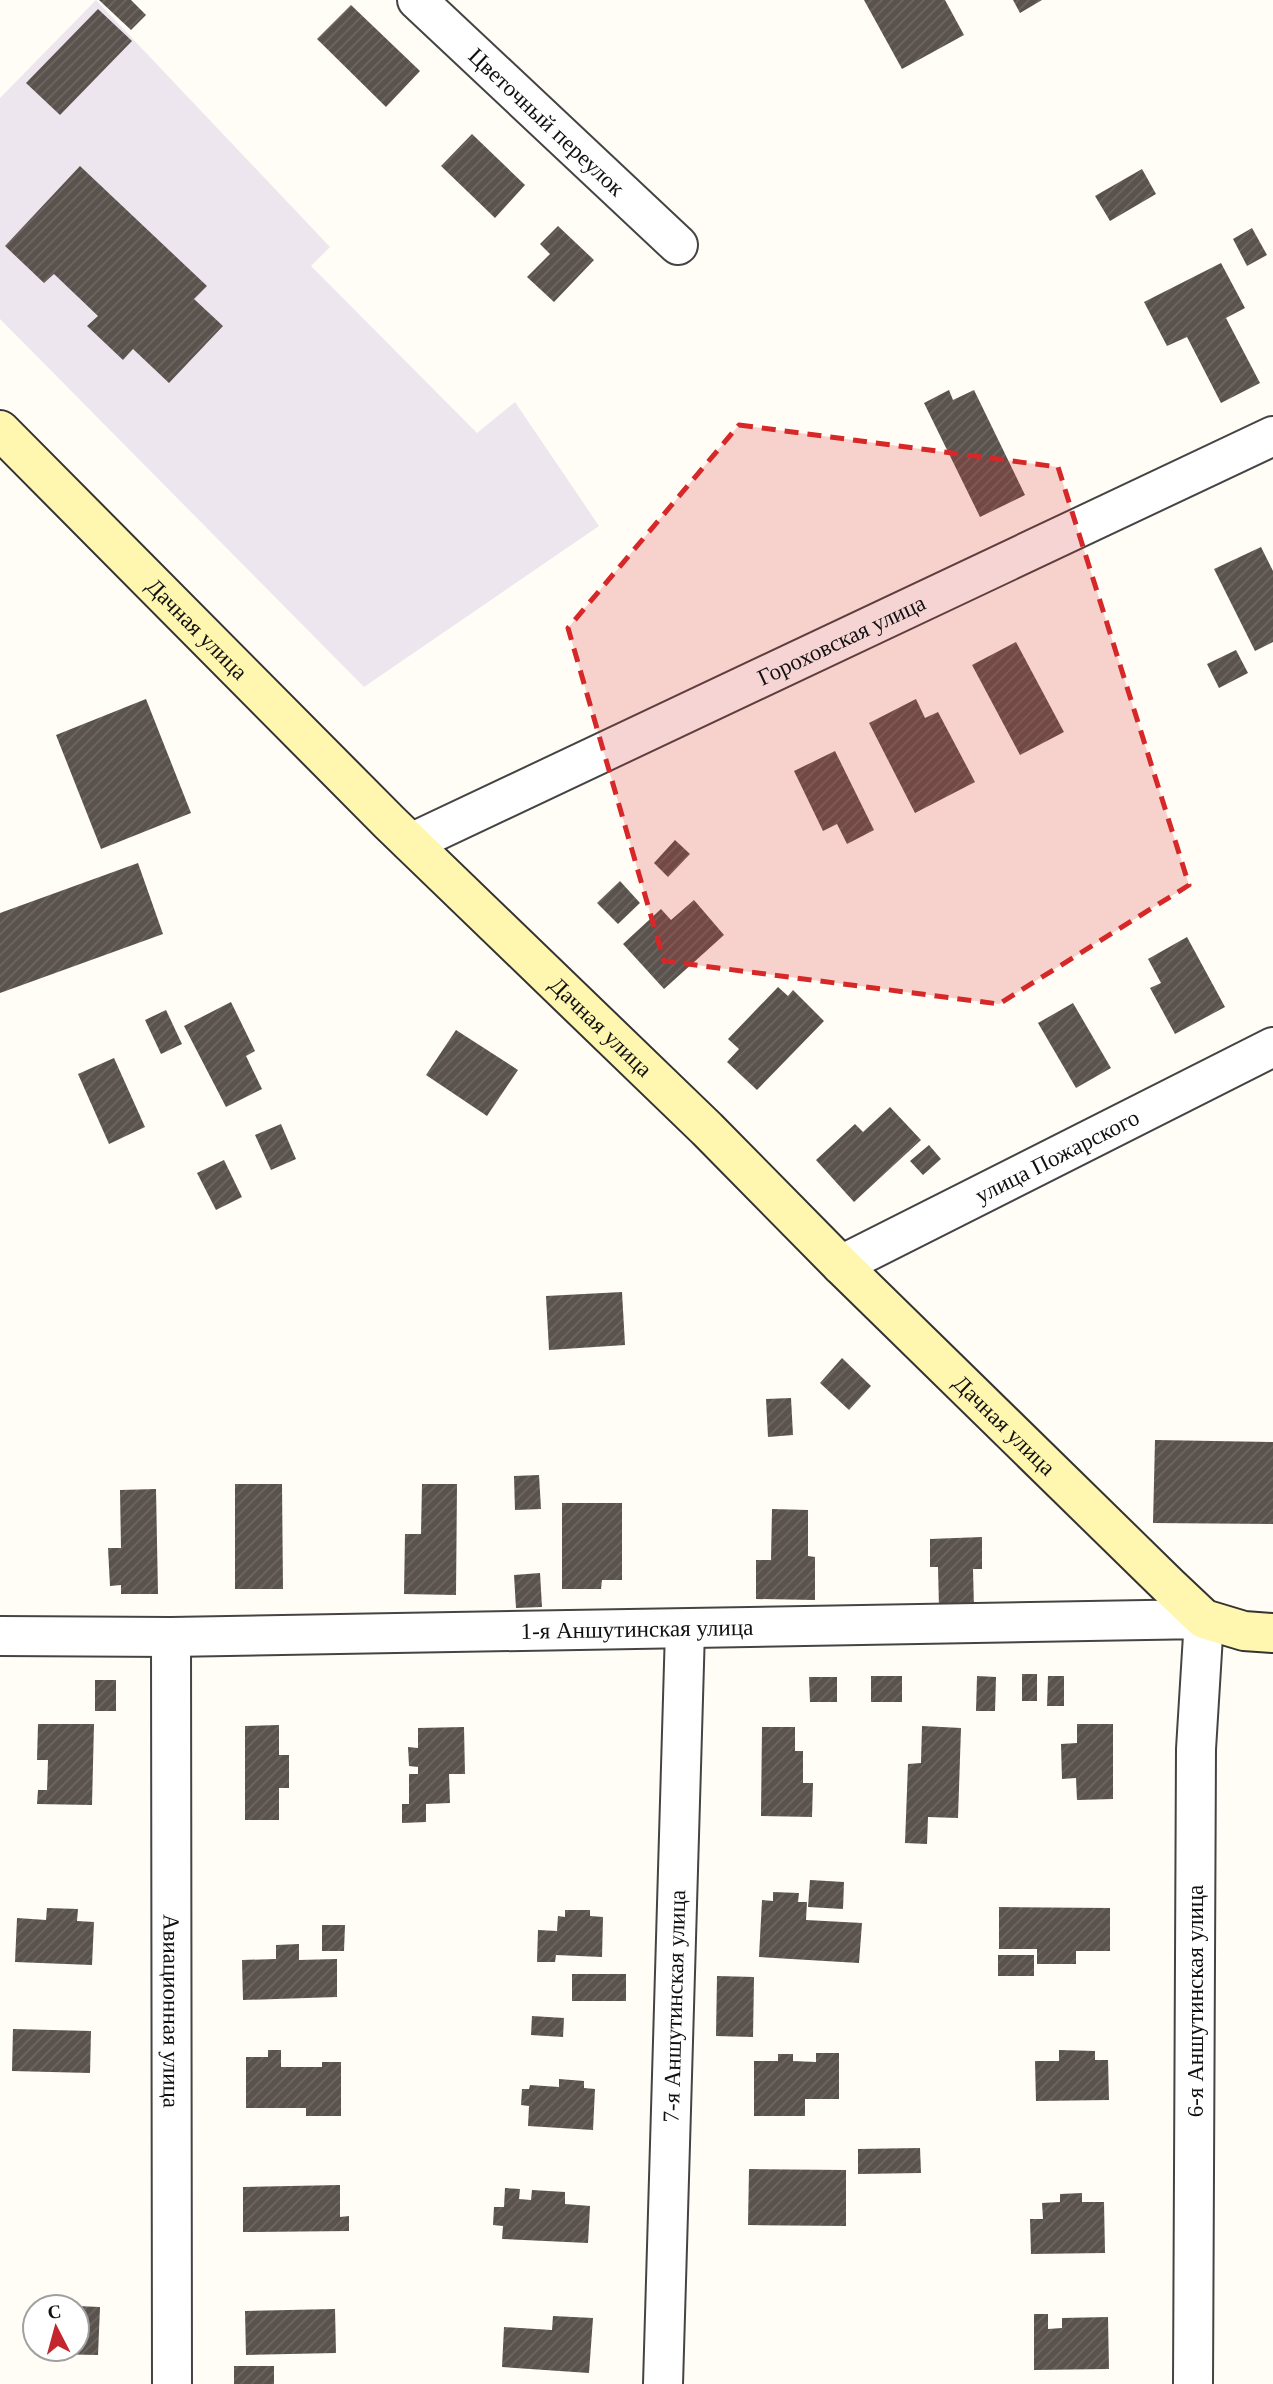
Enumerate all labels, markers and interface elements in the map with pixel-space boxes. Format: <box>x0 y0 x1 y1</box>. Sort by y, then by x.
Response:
street label: Цветочный переулок <box>464 43 630 201</box>
street label: Дачная улица <box>142 573 253 684</box>
street label: Гороховская улица <box>754 590 929 690</box>
street label: Дачная улица <box>545 972 657 1082</box>
street label: улица Пожарского <box>971 1104 1143 1208</box>
street label: Дачная улица <box>949 1370 1061 1480</box>
street label: 1-я Аншутинская улица <box>520 1614 754 1643</box>
street label: 6-я Аншутинская улица <box>1183 1885 1208 2117</box>
street label: 7-я Аншутинская улица <box>658 1889 690 2123</box>
street label: Авиационная улица <box>159 1914 184 2108</box>
north arrow <box>21 2293 91 2363</box>
text: С <box>46 2300 62 2323</box>

